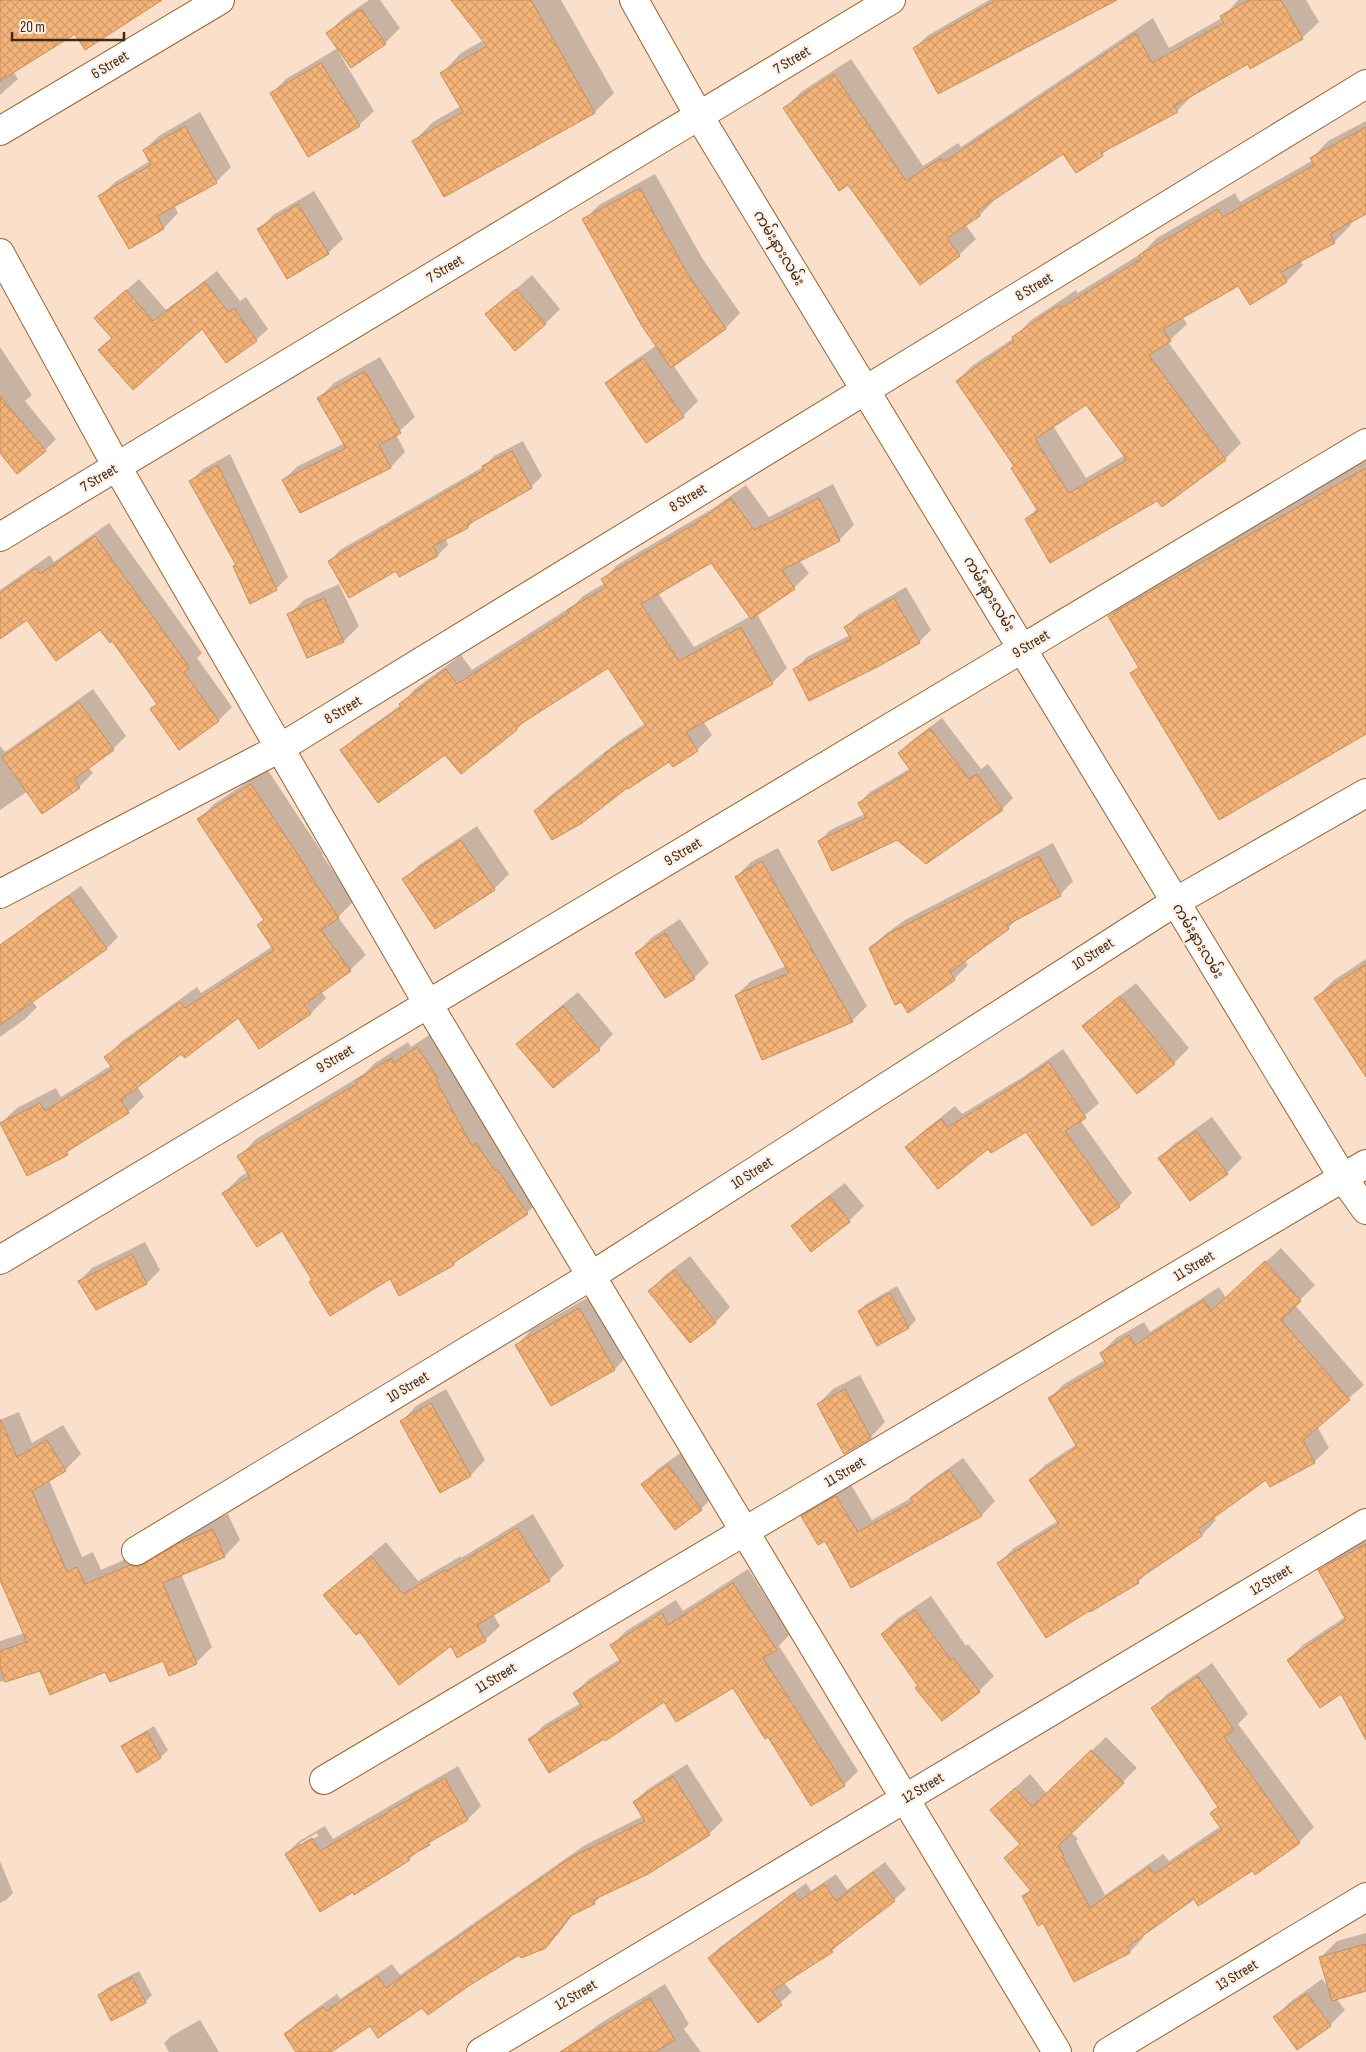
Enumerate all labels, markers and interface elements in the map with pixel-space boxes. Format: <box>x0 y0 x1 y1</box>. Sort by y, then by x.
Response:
scale bar <box>12 10 125 42</box>
text: 20 m <box>20 18 45 37</box>
street label: 7 Street <box>770 41 814 78</box>
street label: 6 Street <box>88 46 133 84</box>
street label: ကမ်းနားလမ်း <box>747 206 810 290</box>
street label: 7 Street <box>423 250 467 287</box>
street label: 8 Street <box>1012 268 1057 306</box>
street label: 7 Street <box>77 459 121 496</box>
street label: 8 Street <box>666 479 711 517</box>
street label: ကမ်းနားလမ်း <box>957 552 1020 636</box>
street label: 9 Street <box>1009 625 1054 663</box>
street label: 8 Street <box>321 691 366 729</box>
street label: 9 Street <box>661 833 706 871</box>
street label: ကမ်းနားလမ်း <box>1166 899 1229 983</box>
street label: 10 Street <box>1069 933 1118 974</box>
street label: 9 Street <box>313 1040 358 1078</box>
street label: 10 Street <box>728 1152 777 1193</box>
street label: 11 Street <box>1170 1246 1218 1286</box>
street label: 10 Street <box>383 1367 433 1407</box>
street label: 11 Street <box>821 1452 869 1492</box>
street label: 12 Street <box>1247 1560 1296 1600</box>
street label: 11 Street <box>472 1658 520 1698</box>
street label: 12 Street <box>899 1768 948 1808</box>
street label: 13 Street <box>1213 1955 1262 1995</box>
street label: 12 Street <box>552 1975 601 2015</box>

